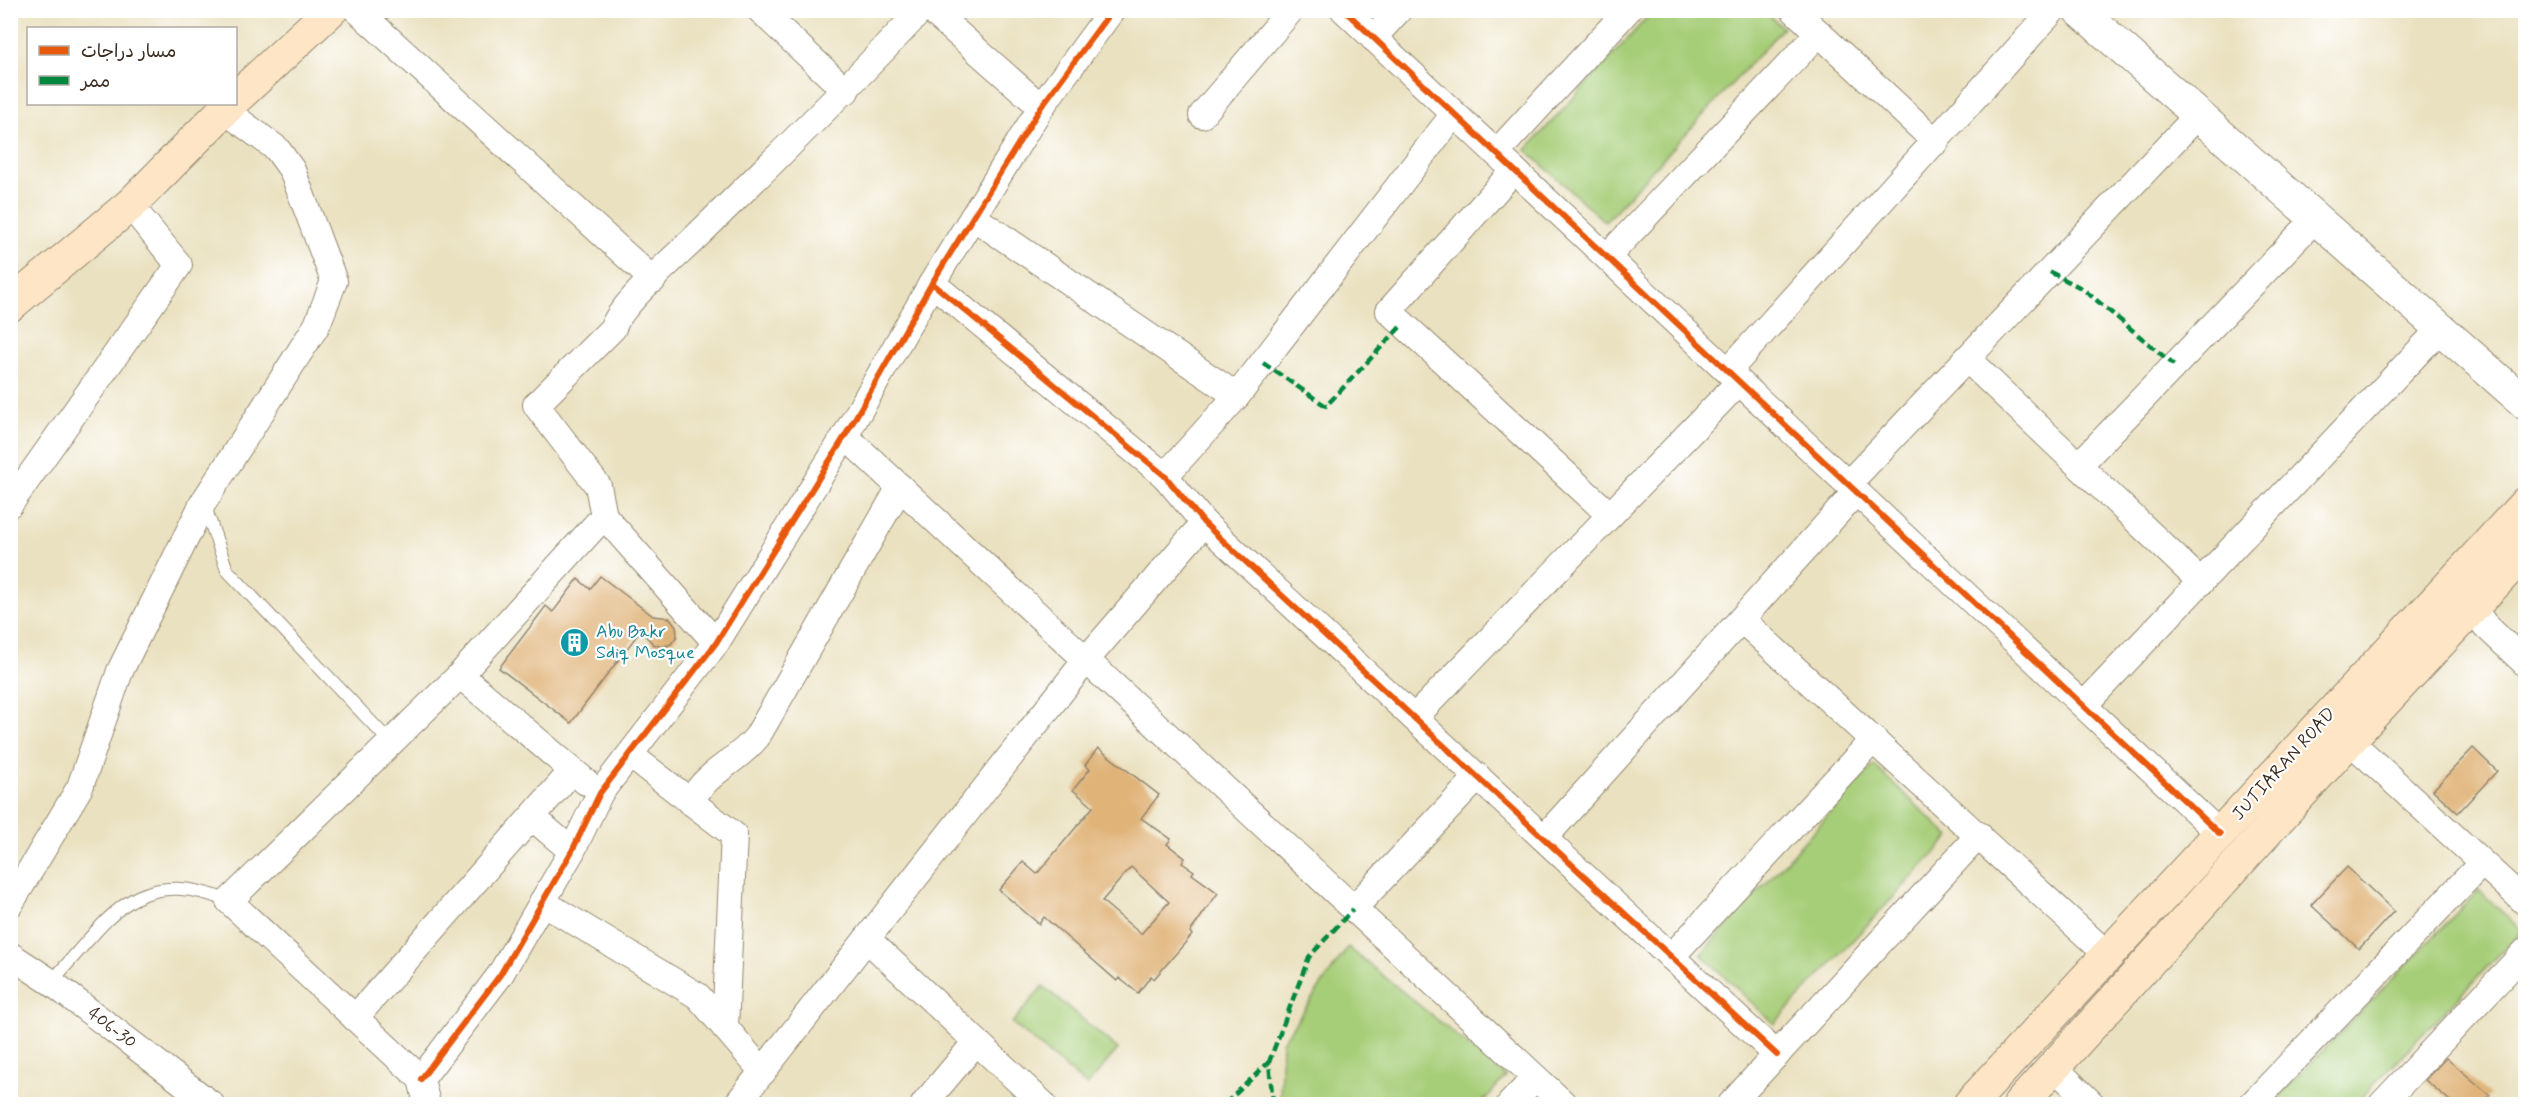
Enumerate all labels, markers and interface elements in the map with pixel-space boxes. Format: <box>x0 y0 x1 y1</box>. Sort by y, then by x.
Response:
legend <box>27 27 237 105</box>
text: مسار دراجات <box>81 40 176 64</box>
text: ممر <box>79 70 110 94</box>
place label: Abu Bakr Sdiq Mosque <box>596 620 695 665</box>
building icon: Abu Bakr Sdiq Mosque <box>559 626 591 658</box>
street label: JUTIARAN ROAD <box>2227 702 2341 826</box>
street label: 406-30 <box>83 1002 141 1054</box>

